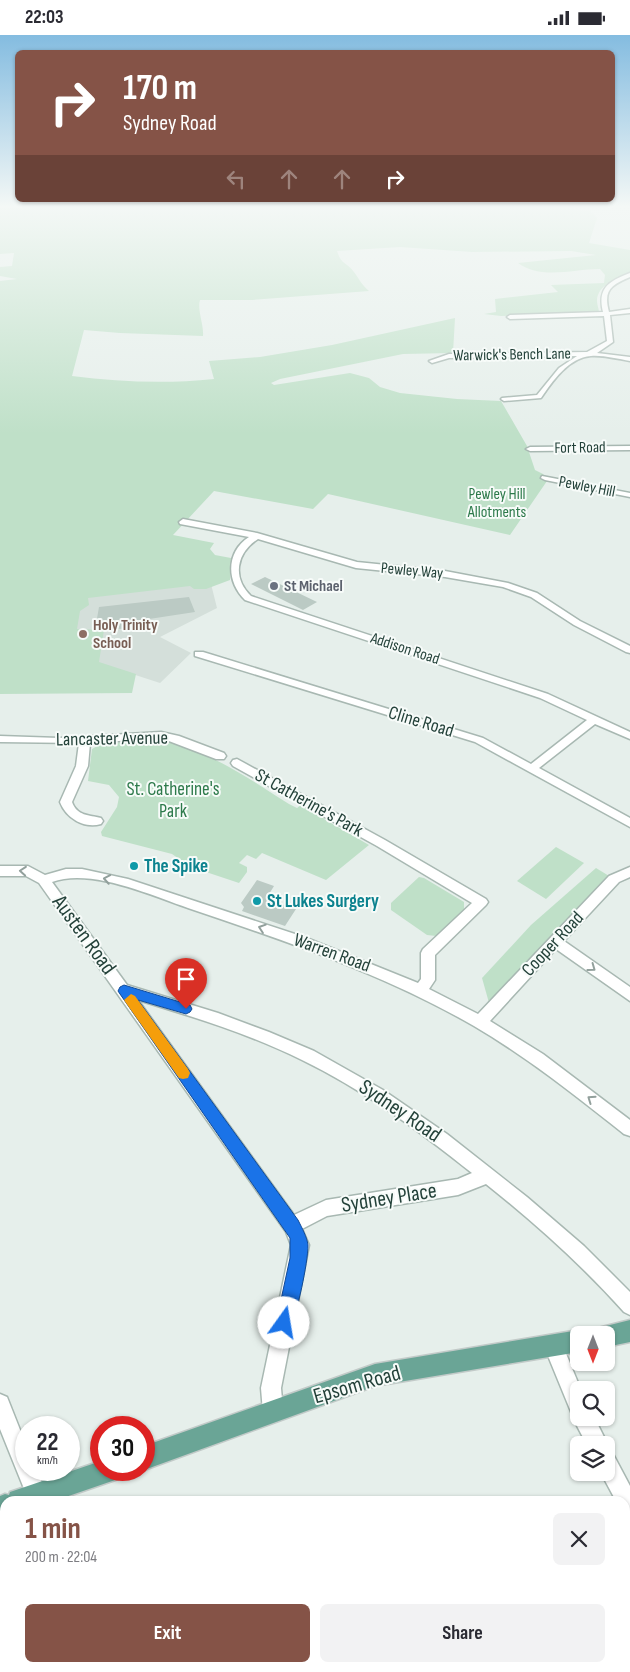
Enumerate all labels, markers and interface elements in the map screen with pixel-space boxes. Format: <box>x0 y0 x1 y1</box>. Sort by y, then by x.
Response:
text: 22:03 <box>25 6 63 29</box>
text: 170 m <box>123 67 197 110</box>
icon: right <box>40 70 105 135</box>
text: Sydney Road <box>123 110 217 137</box>
icon: left <box>222 165 250 193</box>
icon: ahead <box>275 165 303 193</box>
icon: ahead <box>328 165 356 193</box>
icon: right <box>381 165 409 193</box>
street label: Warwick's Bench Lane <box>453 344 571 366</box>
street label: Fort Road <box>554 438 606 458</box>
street label: Pewley Hill <box>557 472 617 502</box>
park label: Pewley Hill Allotments <box>467 485 527 522</box>
street label: Pewley Way <box>380 559 444 583</box>
place label: St Michael <box>284 577 343 596</box>
marker: St Michael <box>268 580 280 592</box>
place label: Holy Trinity School <box>93 616 158 653</box>
marker: Holy Trinity School <box>77 628 89 640</box>
street label: Addison Road <box>367 629 442 669</box>
street label: Cline Road <box>386 701 456 743</box>
street label: Lancaster Avenue <box>56 727 168 751</box>
street label: St Catherine's Park <box>251 764 368 843</box>
park label: St. Catherine's Park <box>126 778 220 823</box>
place label: The Spike <box>144 855 208 878</box>
marker: The Spike <box>128 860 140 872</box>
one-way arrow <box>19 866 27 877</box>
one-way arrow <box>102 875 111 885</box>
street label: Austen Road <box>46 889 122 980</box>
place label: St Lukes Surgery <box>267 890 379 913</box>
marker: St Lukes Surgery <box>251 895 263 907</box>
street label: Cooper Road <box>517 907 589 981</box>
one-way arrow <box>258 924 266 934</box>
street label: Warren Road <box>290 928 374 978</box>
pin <box>165 958 207 1009</box>
one-way arrow <box>586 962 596 971</box>
icon: arrive <box>172 965 200 993</box>
street label: Sydney Road <box>354 1074 446 1148</box>
one-way arrow <box>588 1096 597 1105</box>
street label: Sydney Place <box>339 1177 439 1219</box>
position arrow <box>257 1296 309 1348</box>
north arrow <box>570 1326 615 1371</box>
map controls <box>570 1326 615 1481</box>
street label: Epsom Road <box>310 1360 404 1410</box>
button: search <box>570 1381 615 1426</box>
speed limit sign: 30 <box>90 1416 155 1481</box>
text: 22 <box>37 1427 58 1458</box>
button: layers <box>570 1436 615 1481</box>
text: km/h <box>37 1453 58 1468</box>
text: 1 min <box>25 1511 81 1547</box>
button: close <box>553 1513 605 1565</box>
text: 200 m · 22:04 <box>25 1548 97 1567</box>
button: Exit <box>25 1604 310 1662</box>
button: Share <box>320 1604 605 1662</box>

